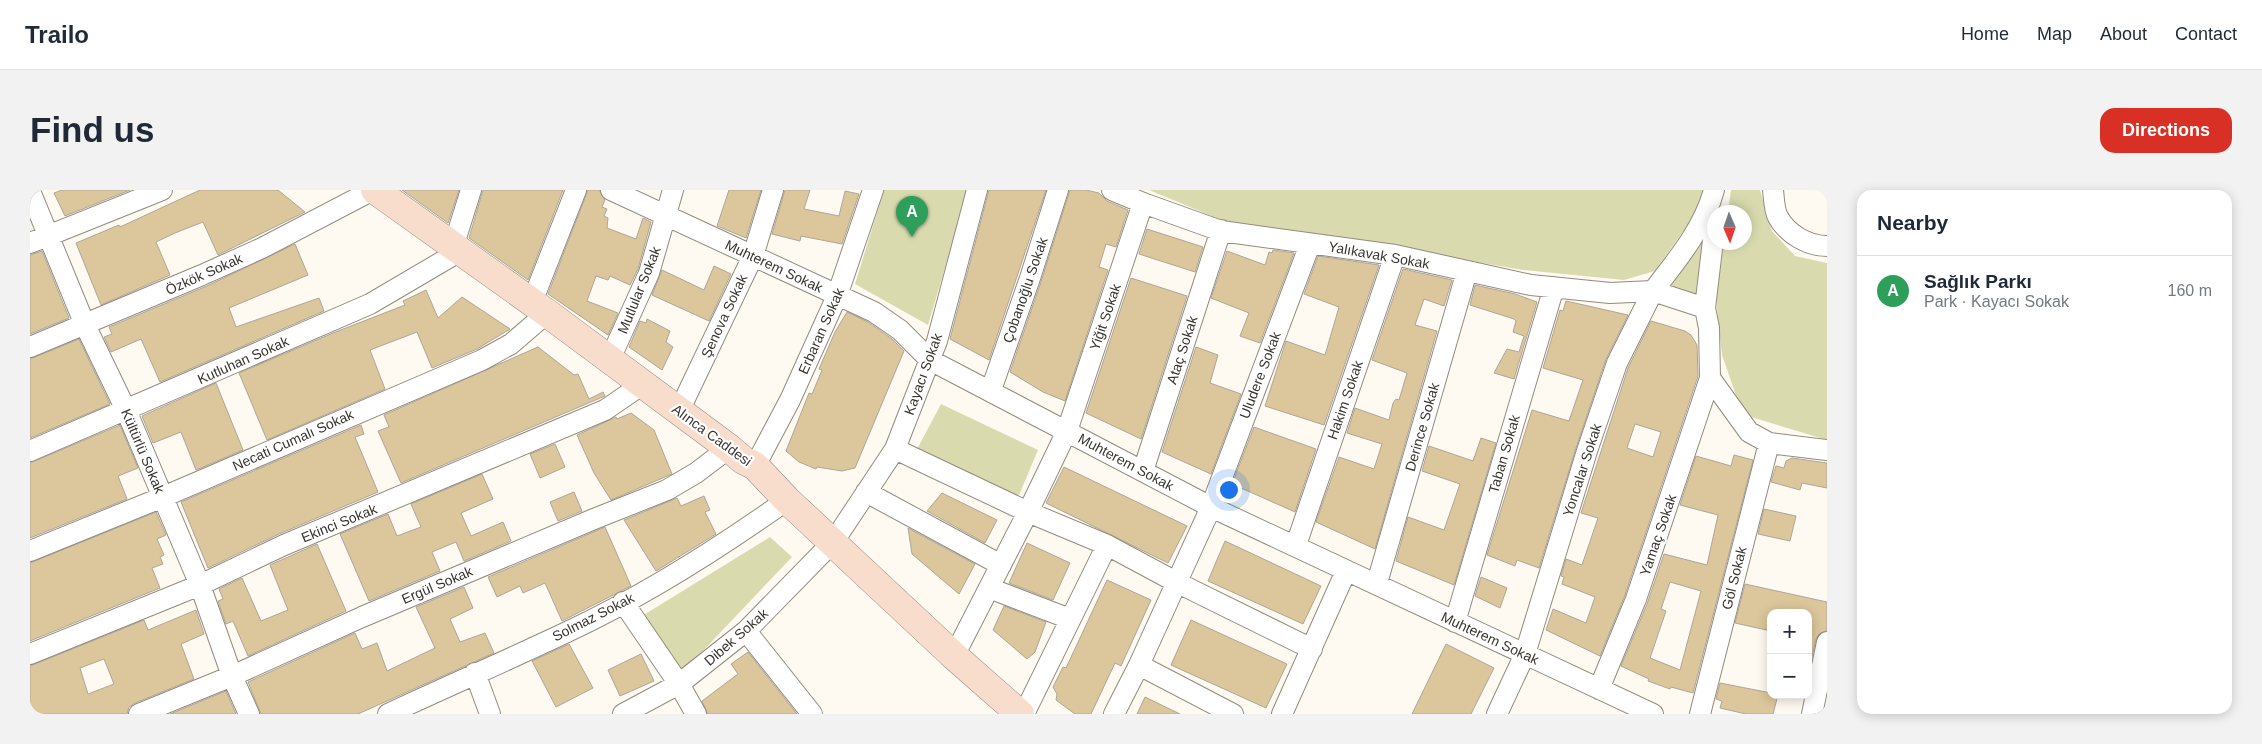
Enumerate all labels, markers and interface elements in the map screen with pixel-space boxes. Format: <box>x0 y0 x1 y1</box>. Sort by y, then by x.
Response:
text: Trailo <box>25 21 89 48</box>
text: Home <box>1961 24 2009 44</box>
text: Map <box>2037 24 2072 44</box>
text: About <box>2100 24 2147 44</box>
text: Contact <box>2175 24 2237 44</box>
button: Directions <box>2100 108 2232 153</box>
text: Find us <box>30 110 154 149</box>
pin: A <box>896 196 928 237</box>
north arrow <box>1707 205 1752 250</box>
text: Nearby <box>1877 211 1948 234</box>
street label: Çobanoğlu Sokak <box>999 234 1051 345</box>
street label: Muhterem Sokak <box>723 236 826 296</box>
street label: Yalıkavak Sokak <box>1327 238 1432 272</box>
street label: Mutlular Sokak <box>614 243 664 336</box>
street label: Özkök Sokak <box>163 249 246 298</box>
street label: Şenova Sokak <box>698 271 751 360</box>
text: Sağlık Parkı <box>1924 271 2032 292</box>
street label: Yiğit Sokak <box>1086 281 1124 352</box>
text: A <box>1887 282 1899 299</box>
text: 160 m <box>2168 282 2212 299</box>
street label: Erbaran Sokak <box>795 285 848 377</box>
text: Park · Kayacı Sokak <box>1924 293 2069 310</box>
street label: Ataç Sokak <box>1163 313 1201 386</box>
street label: Uludere Sokak <box>1236 328 1284 421</box>
street label: Kayacı Sokak <box>901 330 945 417</box>
street label: Kutluhan Sokak <box>195 332 292 387</box>
street label: Hakim Sokak <box>1324 357 1366 442</box>
street label: Derince Sokak <box>1402 380 1443 473</box>
street label: Alınca Caddesi <box>669 401 755 469</box>
street label: Kültürlü Sokak <box>118 406 168 497</box>
street label: Necati Cumalı Sokak <box>230 406 357 474</box>
street label: Taban Sokak <box>1485 412 1523 495</box>
street label: Yoncalar Sokak <box>1559 421 1605 518</box>
street label: Muhterem Sokak <box>1076 430 1177 494</box>
your location <box>1216 477 1242 503</box>
street label: Yamaç Sokak <box>1637 491 1680 578</box>
street label: Ekinci Sokak <box>299 500 380 545</box>
street label: Göl Sokak <box>1718 544 1750 611</box>
street label: Ergül Sokak <box>399 562 476 607</box>
street label: Solmaz Sokak <box>550 589 637 644</box>
street label: Dibek Sokak <box>701 605 772 669</box>
street label: Muhterem Sokak <box>1439 608 1542 668</box>
map controls <box>1767 609 1812 699</box>
button: + <box>1767 609 1812 654</box>
button: − <box>1767 654 1812 699</box>

